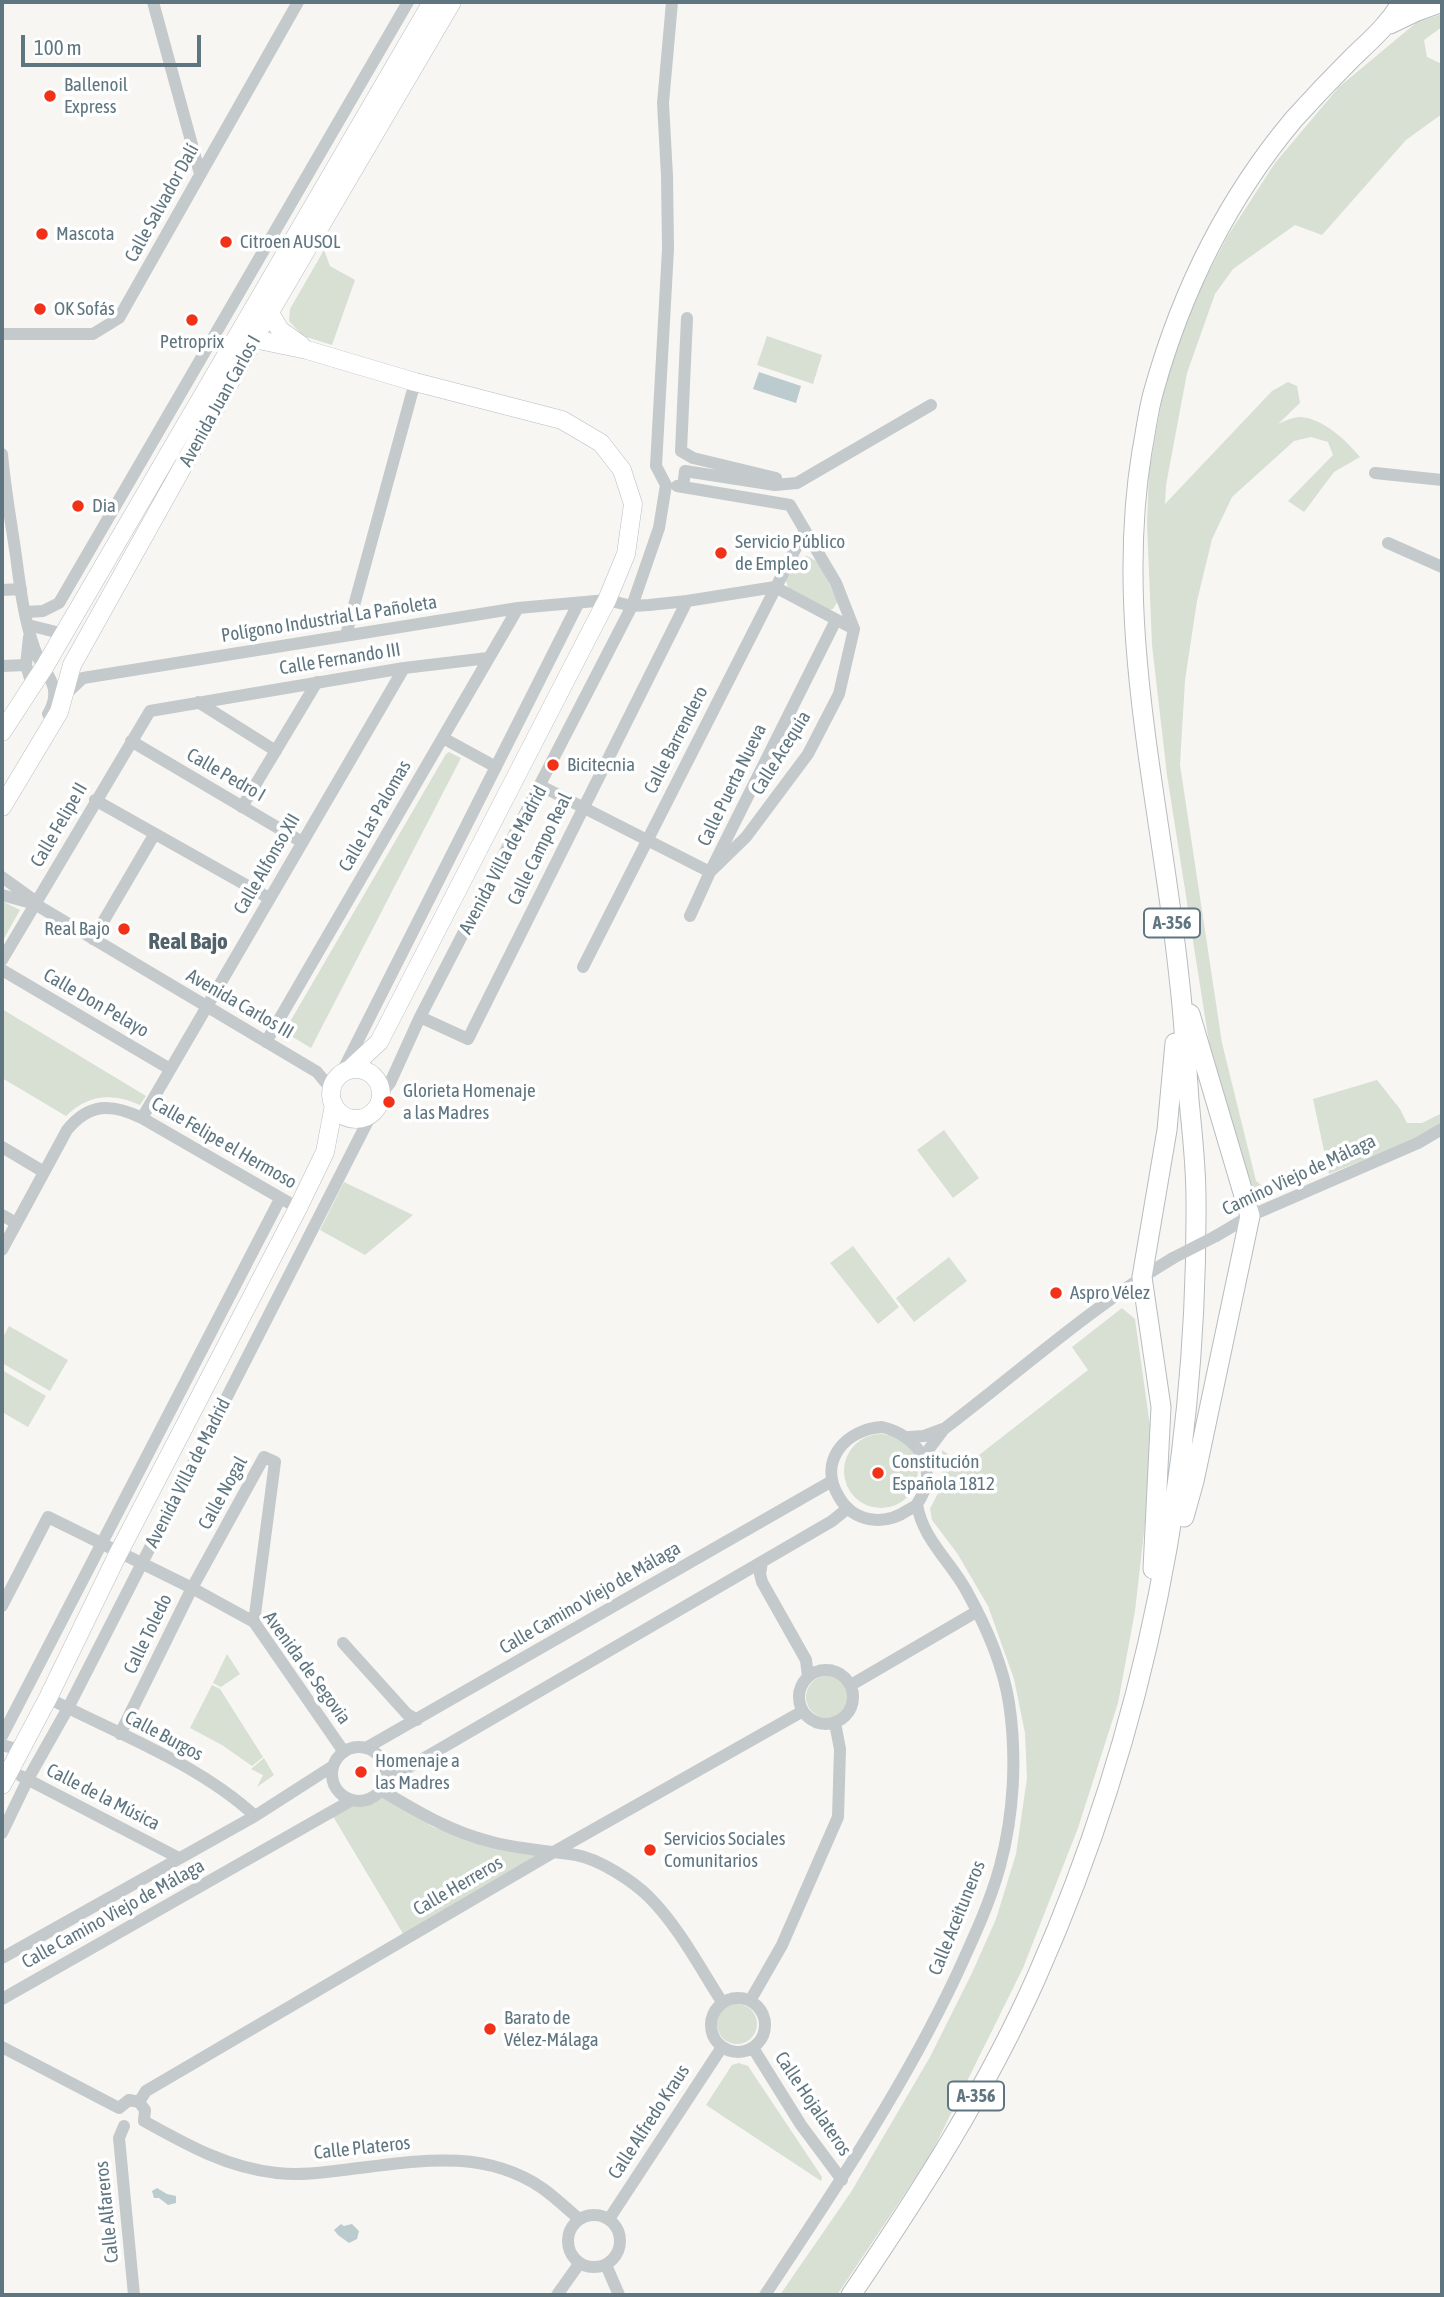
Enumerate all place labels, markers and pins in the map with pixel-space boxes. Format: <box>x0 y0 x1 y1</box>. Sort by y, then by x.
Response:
place label: Ballenoil Express <box>64 74 128 118</box>
marker: Ballenoil Express <box>42 88 58 104</box>
place label: Mascota <box>56 223 115 245</box>
marker: Mascota <box>34 226 50 242</box>
place label: Citroen AUSOL <box>240 231 340 253</box>
marker: Citroen AUSOL <box>218 234 234 250</box>
place label: OK Sofás <box>54 298 115 320</box>
marker: OK Sofás <box>32 301 48 317</box>
marker: Petroprix <box>184 312 200 328</box>
place label: Petroprix <box>160 331 224 353</box>
place label: Dia <box>92 495 116 517</box>
marker: Dia <box>70 498 86 514</box>
place label: Servicio Público de Empleo <box>735 531 845 575</box>
marker: Servicio Público de Empleo <box>713 545 729 561</box>
place label: Bicitecnia <box>567 754 635 776</box>
marker: Bicitecnia <box>545 757 561 773</box>
place label: Real Bajo <box>44 918 110 940</box>
marker: Real Bajo <box>116 921 132 937</box>
place label: Glorieta Homenaje a las Madres <box>403 1080 536 1124</box>
marker: Glorieta Homenaje a las Madres <box>381 1094 397 1110</box>
place label: Aspro Vélez <box>1070 1282 1150 1304</box>
marker: Aspro Vélez <box>1048 1285 1064 1301</box>
place label: Constitución Española 1812 <box>892 1451 995 1495</box>
marker: Constitución Española 1812 <box>870 1465 886 1481</box>
place label: Homenaje a las Madres <box>375 1750 460 1794</box>
marker: Homenaje a las Madres <box>353 1764 369 1780</box>
place label: Servicios Sociales Comunitarios <box>664 1828 785 1872</box>
marker: Servicios Sociales Comunitarios <box>642 1842 658 1858</box>
place label: Barato de Vélez-Málaga <box>504 2007 598 2051</box>
marker: Barato de Vélez-Málaga <box>482 2021 498 2037</box>

